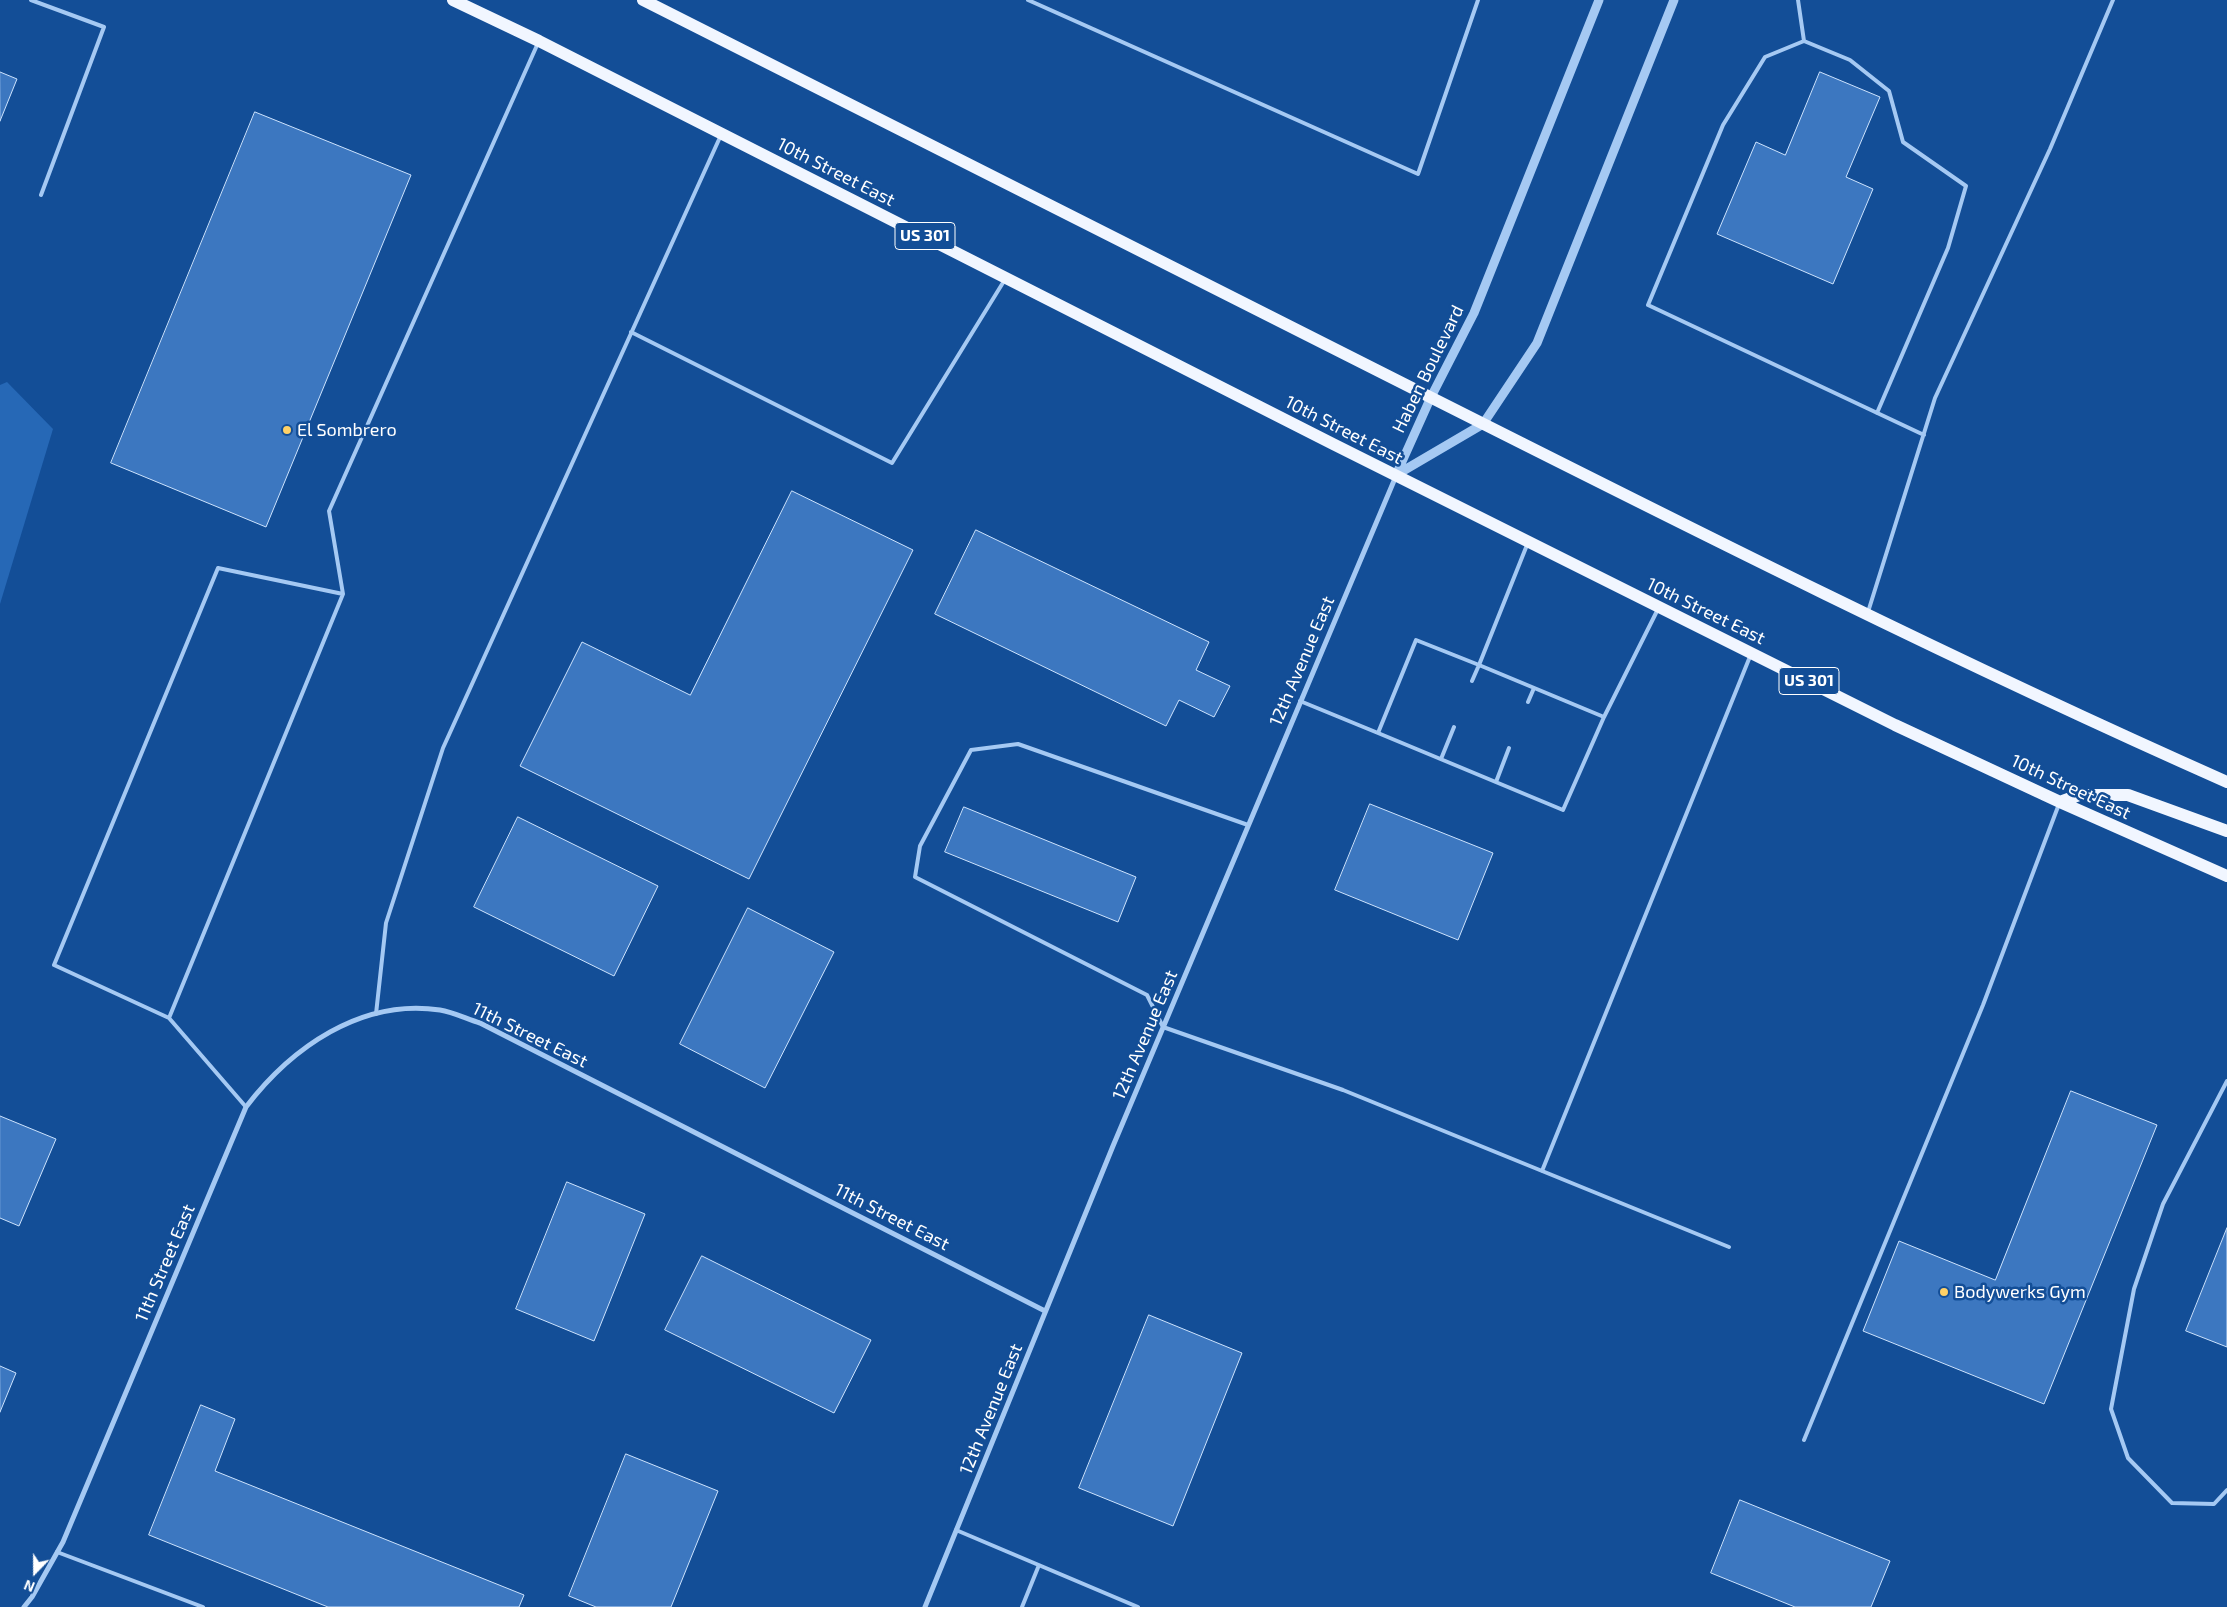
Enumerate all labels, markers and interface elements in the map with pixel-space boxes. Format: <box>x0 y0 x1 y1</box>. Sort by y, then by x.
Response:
street label: 10th Street East <box>773 133 899 211</box>
road number: US 301 <box>895 222 955 250</box>
street label: Haben Boulevard <box>1388 302 1468 436</box>
street label: 10th Street East <box>1281 391 1407 469</box>
place label: El Sombrero <box>297 419 397 441</box>
marker: El Sombrero <box>281 424 293 436</box>
street label: 10th Street East <box>1643 573 1769 649</box>
street label: 12th Avenue East <box>1265 593 1339 729</box>
road number: US 301 <box>1779 668 1839 694</box>
street label: 10th Street East <box>2008 750 2134 824</box>
street label: 12th Avenue East <box>1108 967 1182 1103</box>
street label: 11th Street East <box>469 998 591 1072</box>
street label: 11th Street East <box>831 1179 953 1255</box>
street label: 11th Street East <box>131 1201 199 1325</box>
place label: Bodywerks Gym <box>1954 1281 2086 1303</box>
marker: Bodywerks Gym <box>1938 1286 1950 1298</box>
street label: 12th Avenue East <box>955 1341 1027 1477</box>
north arrow <box>10 1547 60 1597</box>
text: N <box>21 1577 37 1596</box>

